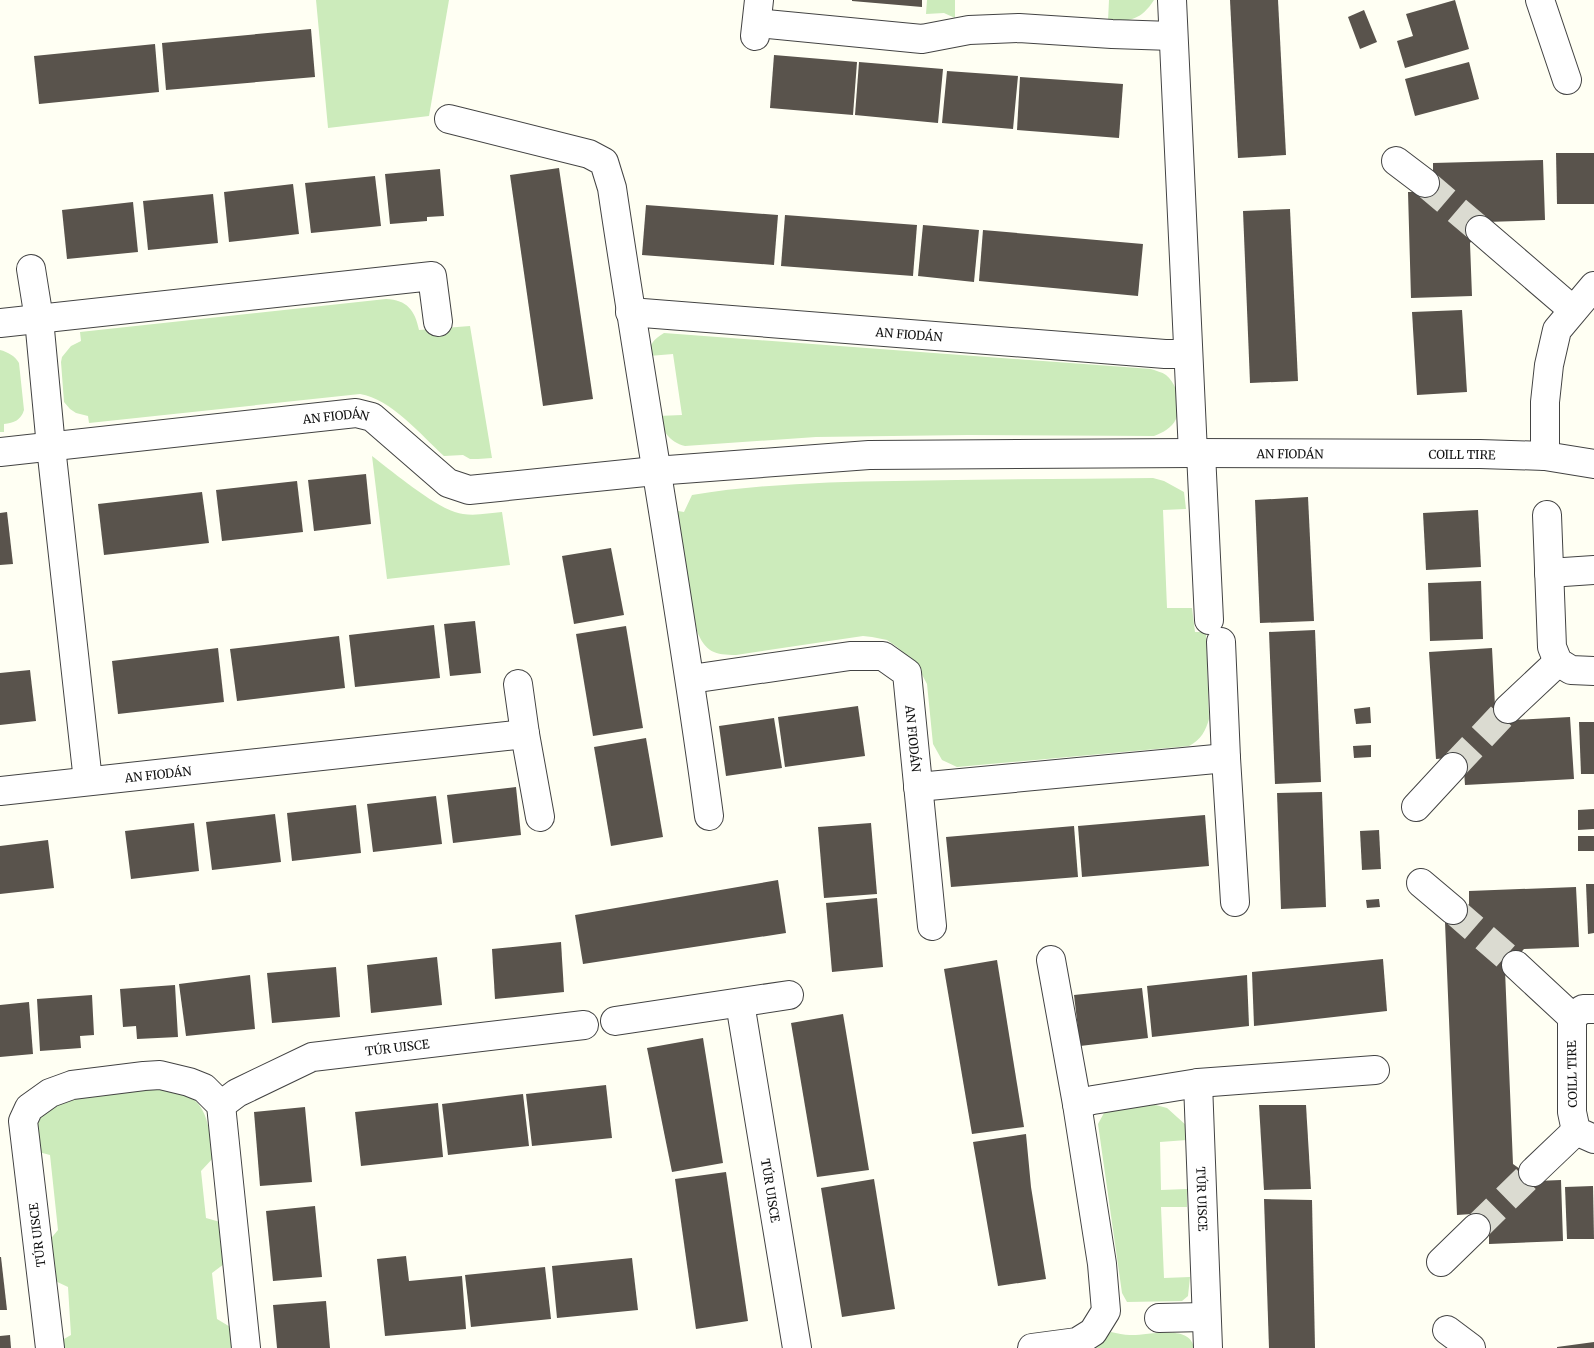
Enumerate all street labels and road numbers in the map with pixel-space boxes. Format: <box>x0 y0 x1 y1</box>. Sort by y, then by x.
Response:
street label: AN FIODÁN <box>874 324 944 344</box>
street label: AN FIODÁN <box>301 405 372 426</box>
street label: AN FIODÁN <box>1255 446 1324 461</box>
street label: COILL TIRE <box>1428 446 1496 462</box>
street label: AN FIODÁN <box>903 703 924 773</box>
street label: AN FIODÁN <box>123 763 193 785</box>
street label: TÚR UISCE <box>364 1036 430 1058</box>
street label: COILL TIRE <box>1564 1040 1580 1108</box>
street label: TÚR UISCE <box>758 1157 784 1224</box>
street label: TÚR UISCE <box>1194 1166 1211 1232</box>
street label: TÚR UISCE <box>26 1202 48 1268</box>

